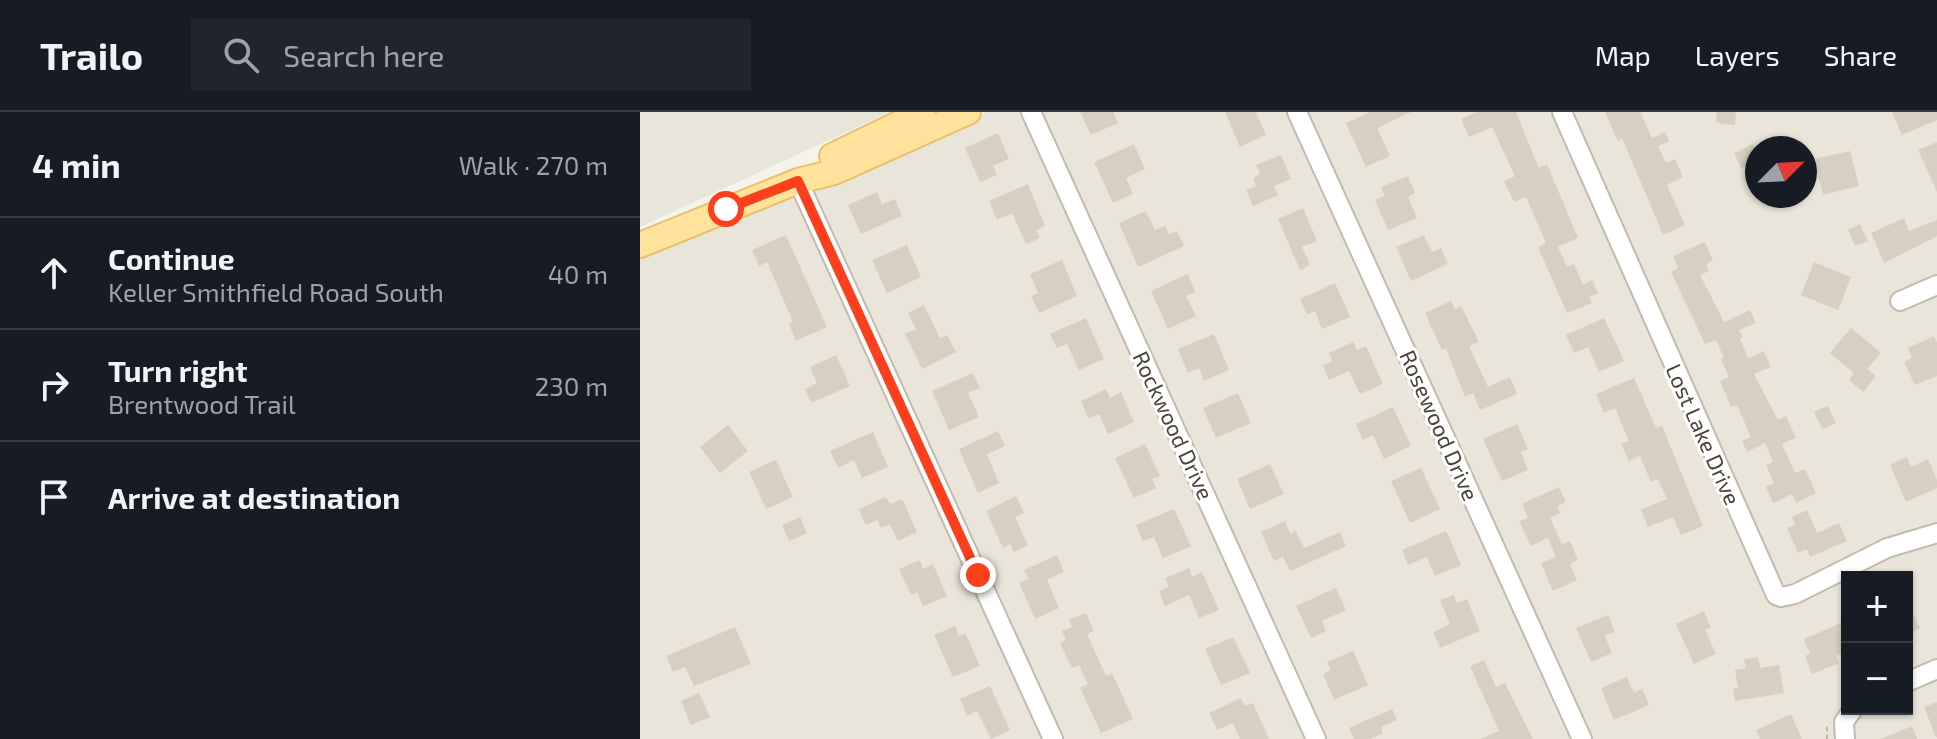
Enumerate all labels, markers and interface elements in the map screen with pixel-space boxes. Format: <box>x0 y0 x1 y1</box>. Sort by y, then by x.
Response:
search box <box>191 19 751 91</box>
text: Trailo <box>40 32 143 78</box>
icon: search <box>219 33 263 77</box>
text: Search here <box>283 37 444 73</box>
text: Map <box>1595 38 1651 72</box>
text: Layers <box>1695 38 1780 72</box>
text: Share <box>1824 38 1897 72</box>
north arrow <box>1745 136 1817 208</box>
text: 4 min <box>32 144 121 185</box>
text: Walk · 270 m <box>459 149 608 180</box>
route start <box>708 191 744 227</box>
text: Continue <box>108 240 235 276</box>
icon: ahead <box>32 251 76 295</box>
text: 40 m <box>548 258 608 289</box>
text: Keller Smithfield Road South <box>108 276 444 307</box>
street label: Rosewood Drive <box>1395 346 1485 504</box>
street label: Rockwood Drive <box>1128 347 1220 503</box>
text: Turn right <box>108 352 248 388</box>
street label: Lost Lake Drive <box>1661 360 1747 508</box>
icon: right <box>32 363 76 407</box>
text: 230 m <box>535 370 608 401</box>
text: Brentwood Trail <box>108 388 296 419</box>
icon: arrive <box>32 475 76 519</box>
text: Arrive at destination <box>108 479 400 515</box>
route end <box>960 557 996 593</box>
map controls <box>1841 571 1913 715</box>
button: + <box>1841 571 1913 643</box>
button: − <box>1841 643 1913 715</box>

